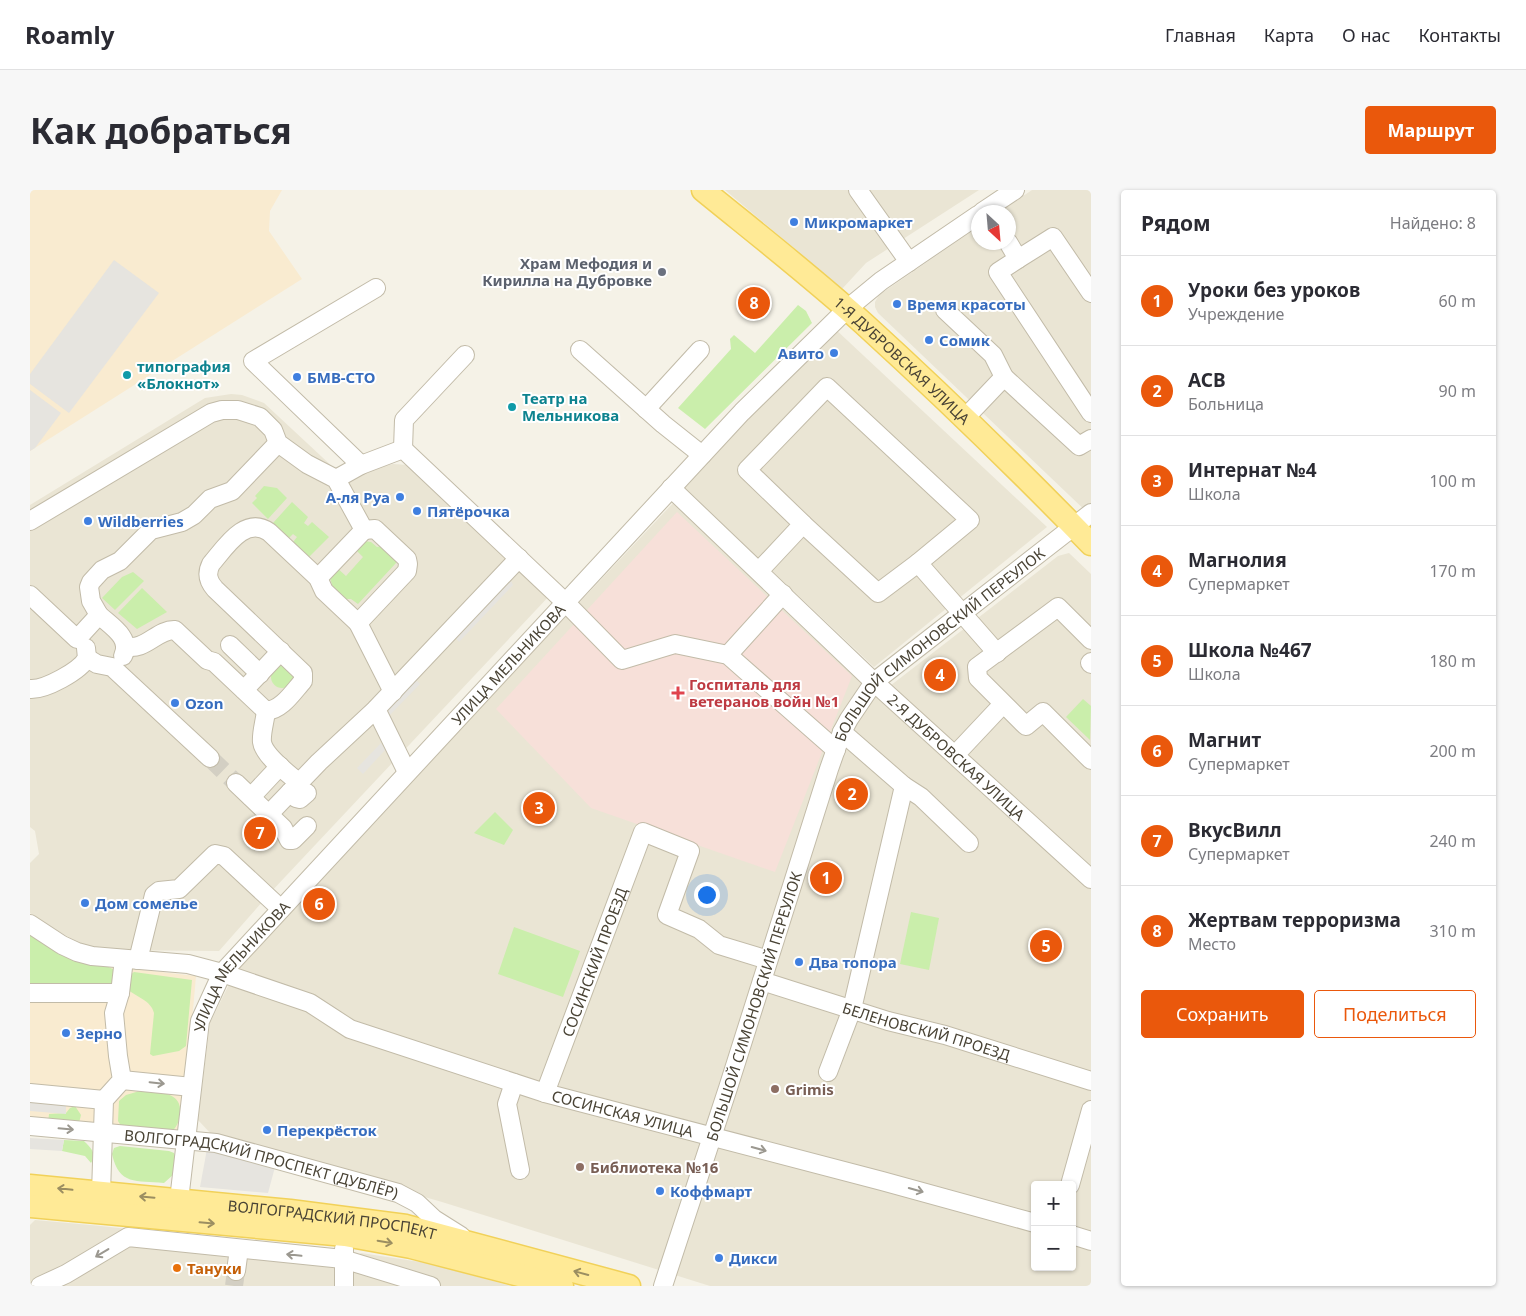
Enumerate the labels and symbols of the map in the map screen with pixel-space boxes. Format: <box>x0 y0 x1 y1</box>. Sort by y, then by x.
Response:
north arrow <box>971 205 1016 250</box>
place label: Микромаркет <box>804 212 913 232</box>
marker: Микромаркет <box>788 216 800 228</box>
place label: Храм Мефодия и Кирилла на Дубровке <box>482 253 652 290</box>
marker: Храм Мефодия и Кирилла на Дубровке <box>656 266 668 278</box>
pin: 8 <box>738 284 770 322</box>
street label: 1-Я ДУБРОВСКАЯ УЛИЦА <box>830 292 975 429</box>
place label: Время красоты <box>907 294 1026 314</box>
marker: Время красоты <box>891 298 903 310</box>
place label: Сомик <box>939 330 991 350</box>
marker: Сомик <box>923 334 935 346</box>
place label: Авито <box>778 343 824 363</box>
marker: Авито <box>828 347 840 359</box>
place label: типография «Блокнот» <box>137 356 231 393</box>
place label: БМВ-СТО <box>307 367 375 387</box>
marker: типография «Блокнот» <box>121 369 133 381</box>
marker: БМВ-СТО <box>291 371 303 383</box>
place label: Театр на Мельникова <box>522 388 619 425</box>
marker: Театр на Мельникова <box>506 401 518 413</box>
place label: А-ля Руа <box>326 487 390 507</box>
marker: А-ля Руа <box>394 491 406 503</box>
place label: Пятёрочка <box>427 501 510 521</box>
marker: Пятёрочка <box>411 505 423 517</box>
place label: Wildberries <box>98 511 184 531</box>
marker: Wildberries <box>82 515 94 527</box>
street label: БОЛЬШОЙ СИМОНОВСКИЙ ПЕРЕУЛОК <box>829 543 1049 744</box>
street label: УЛИЦА МЕЛЬНИКОВА <box>447 599 570 729</box>
pin: 4 <box>924 656 956 694</box>
place label: Госпиталь для ветеранов войн №1 <box>689 674 839 711</box>
marker: Госпиталь для ветеранов войн №1 <box>671 686 685 700</box>
street label: 2-Я ДУБРОВСКАЯ УЛИЦА <box>883 689 1030 825</box>
place label: Ozon <box>185 693 223 713</box>
marker: Ozon <box>169 697 181 709</box>
pin: 2 <box>836 775 868 813</box>
pin: 3 <box>523 789 555 827</box>
pin: 7 <box>244 814 276 852</box>
pin: 1 <box>810 859 842 897</box>
street label: БОЛЬШОЙ СИМОНОВСКИЙ ПЕРЕУЛОК <box>701 868 806 1144</box>
your location <box>694 882 720 908</box>
street label: СОСИНСКИЙ ПРОЕЗД <box>557 884 631 1039</box>
pin: 6 <box>303 885 335 923</box>
place label: Дом сомелье <box>95 893 198 913</box>
street label: УЛИЦА МЕЛЬНИКОВА <box>189 896 294 1032</box>
marker: Дом сомелье <box>79 897 91 909</box>
pin: 5 <box>1030 927 1062 965</box>
place label: Два топора <box>809 952 897 972</box>
marker: Два топора <box>793 956 805 968</box>
street label: БЕЛЕНОВСКИЙ ПРОЕЗД <box>840 997 1013 1065</box>
place label: Зерно <box>76 1023 122 1043</box>
marker: Зерно <box>60 1027 72 1039</box>
one-way arrow <box>149 1079 165 1088</box>
place label: Grimis <box>785 1079 834 1099</box>
marker: Grimis <box>769 1083 781 1095</box>
street label: СОСИНСКАЯ УЛИЦА <box>550 1085 696 1141</box>
place label: Перекрёсток <box>277 1120 378 1140</box>
marker: Перекрёсток <box>261 1124 273 1136</box>
one-way arrow <box>58 1125 74 1134</box>
street label: ВОЛГОГРАДСКИЙ ПРОСПЕКТ (ДУБЛЁР) <box>123 1125 401 1203</box>
one-way arrow <box>751 1145 767 1154</box>
place label: Библиотека №16 <box>590 1157 719 1177</box>
marker: Библиотека №16 <box>574 1161 586 1173</box>
place label: Коффмарт <box>670 1181 753 1201</box>
one-way arrow <box>58 1184 74 1194</box>
marker: Коффмарт <box>654 1185 666 1197</box>
one-way arrow <box>908 1186 924 1196</box>
one-way arrow <box>139 1192 155 1202</box>
street label: ВОЛГОГРАДСКИЙ ПРОСПЕКТ <box>227 1195 439 1244</box>
one-way arrow <box>198 1218 214 1227</box>
one-way arrow <box>377 1238 393 1248</box>
one-way arrow <box>95 1248 110 1258</box>
place label: Дикси <box>729 1248 778 1268</box>
one-way arrow <box>287 1250 303 1259</box>
marker: Дикси <box>713 1252 725 1264</box>
place label: Тануки <box>187 1258 242 1278</box>
marker: Тануки <box>171 1262 183 1274</box>
one-way arrow <box>574 1268 590 1278</box>

